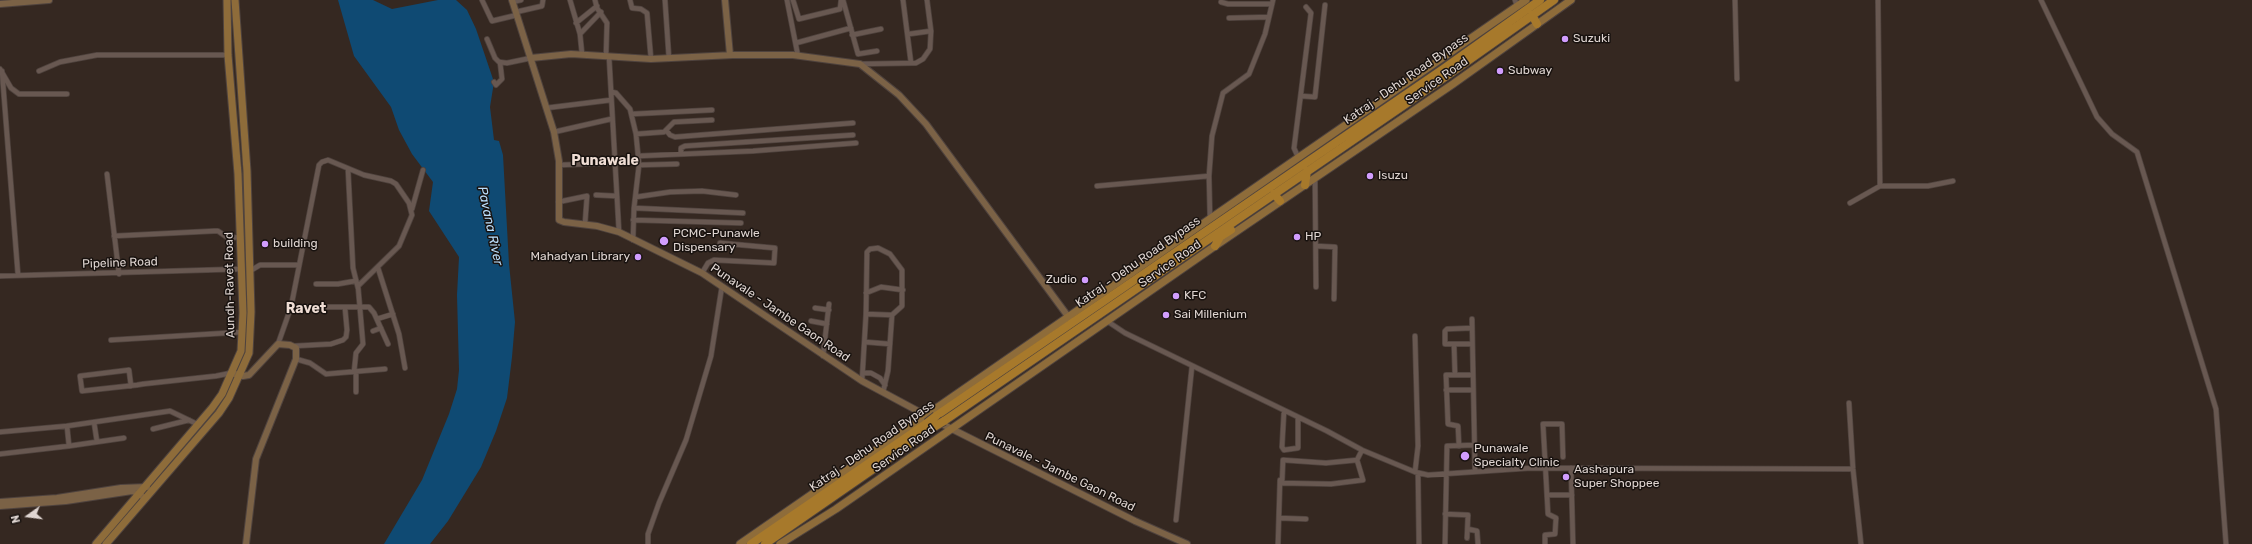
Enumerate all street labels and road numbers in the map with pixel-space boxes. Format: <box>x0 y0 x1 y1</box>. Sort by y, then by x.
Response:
street label: Katraj - Dehu Road Bypass <box>1341 30 1471 128</box>
street label: Service Road <box>1403 54 1471 108</box>
street label: Katraj - Dehu Road Bypass <box>1073 213 1203 311</box>
street label: Aundh-Ravet Road <box>222 232 238 338</box>
street label: Service Road <box>1136 237 1204 291</box>
street label: Pipeline Road <box>82 254 158 272</box>
street label: Punavale - Jambe Gaon Road <box>708 261 852 365</box>
street label: Katraj - Dehu Road Bypass <box>807 397 937 495</box>
street label: Service Road <box>870 422 938 476</box>
street label: Punavale - Jambe Gaon Road <box>983 429 1137 515</box>

